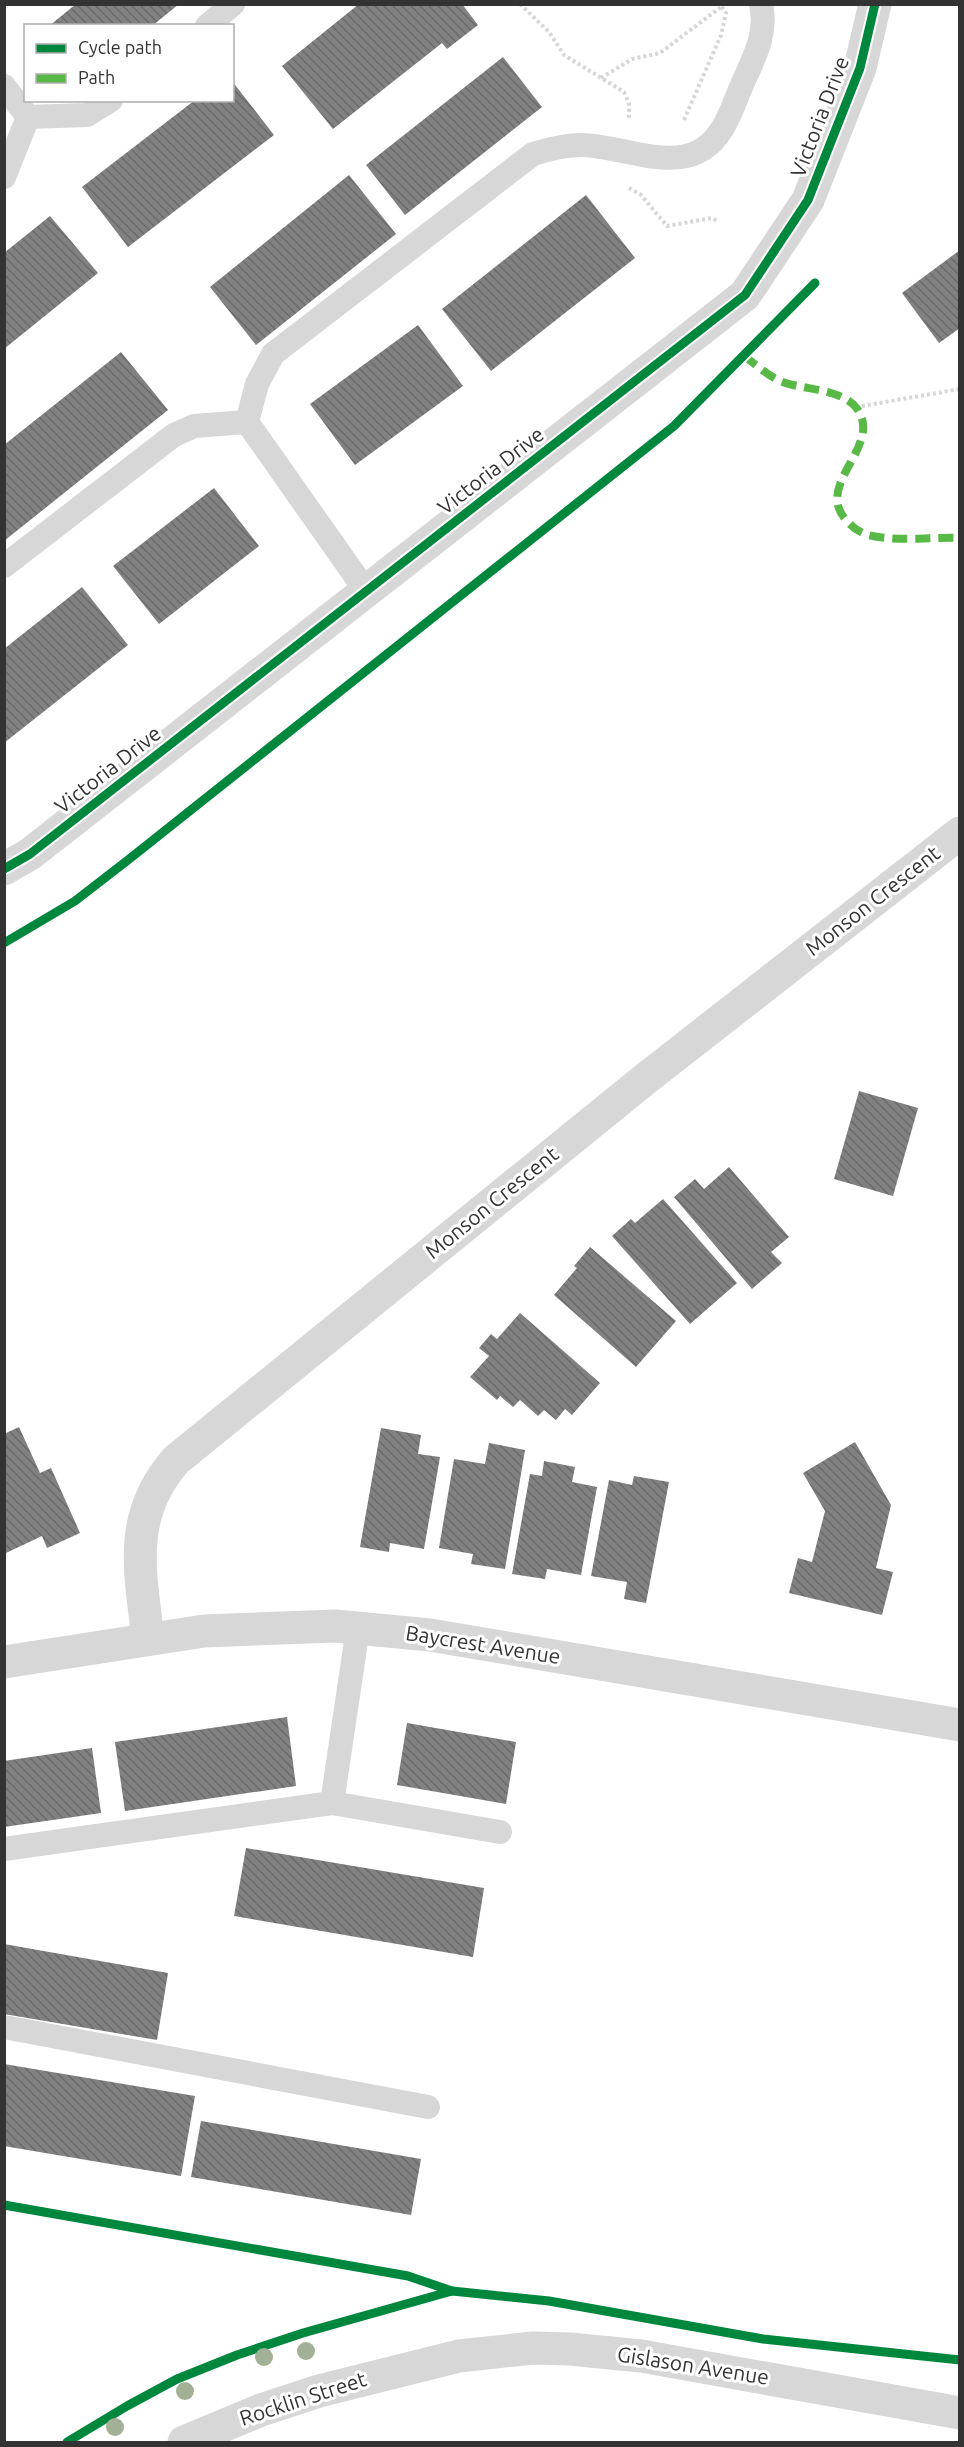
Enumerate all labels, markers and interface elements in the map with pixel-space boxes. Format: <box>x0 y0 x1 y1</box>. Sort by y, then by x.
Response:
legend <box>24 24 234 102</box>
text: Cycle path <box>78 37 162 57</box>
street label: Victoria Drive <box>785 53 853 181</box>
text: Path <box>78 67 115 87</box>
street label: Victoria Drive <box>433 421 548 519</box>
street label: Victoria Drive <box>50 720 165 818</box>
street label: Monson Crescent <box>800 840 944 960</box>
street label: Monson Crescent <box>420 1141 563 1263</box>
street label: Baycrest Avenue <box>404 1620 562 1668</box>
street label: Gislason Avenue <box>616 2341 771 2389</box>
street label: Rocklin Street <box>236 2366 369 2430</box>

